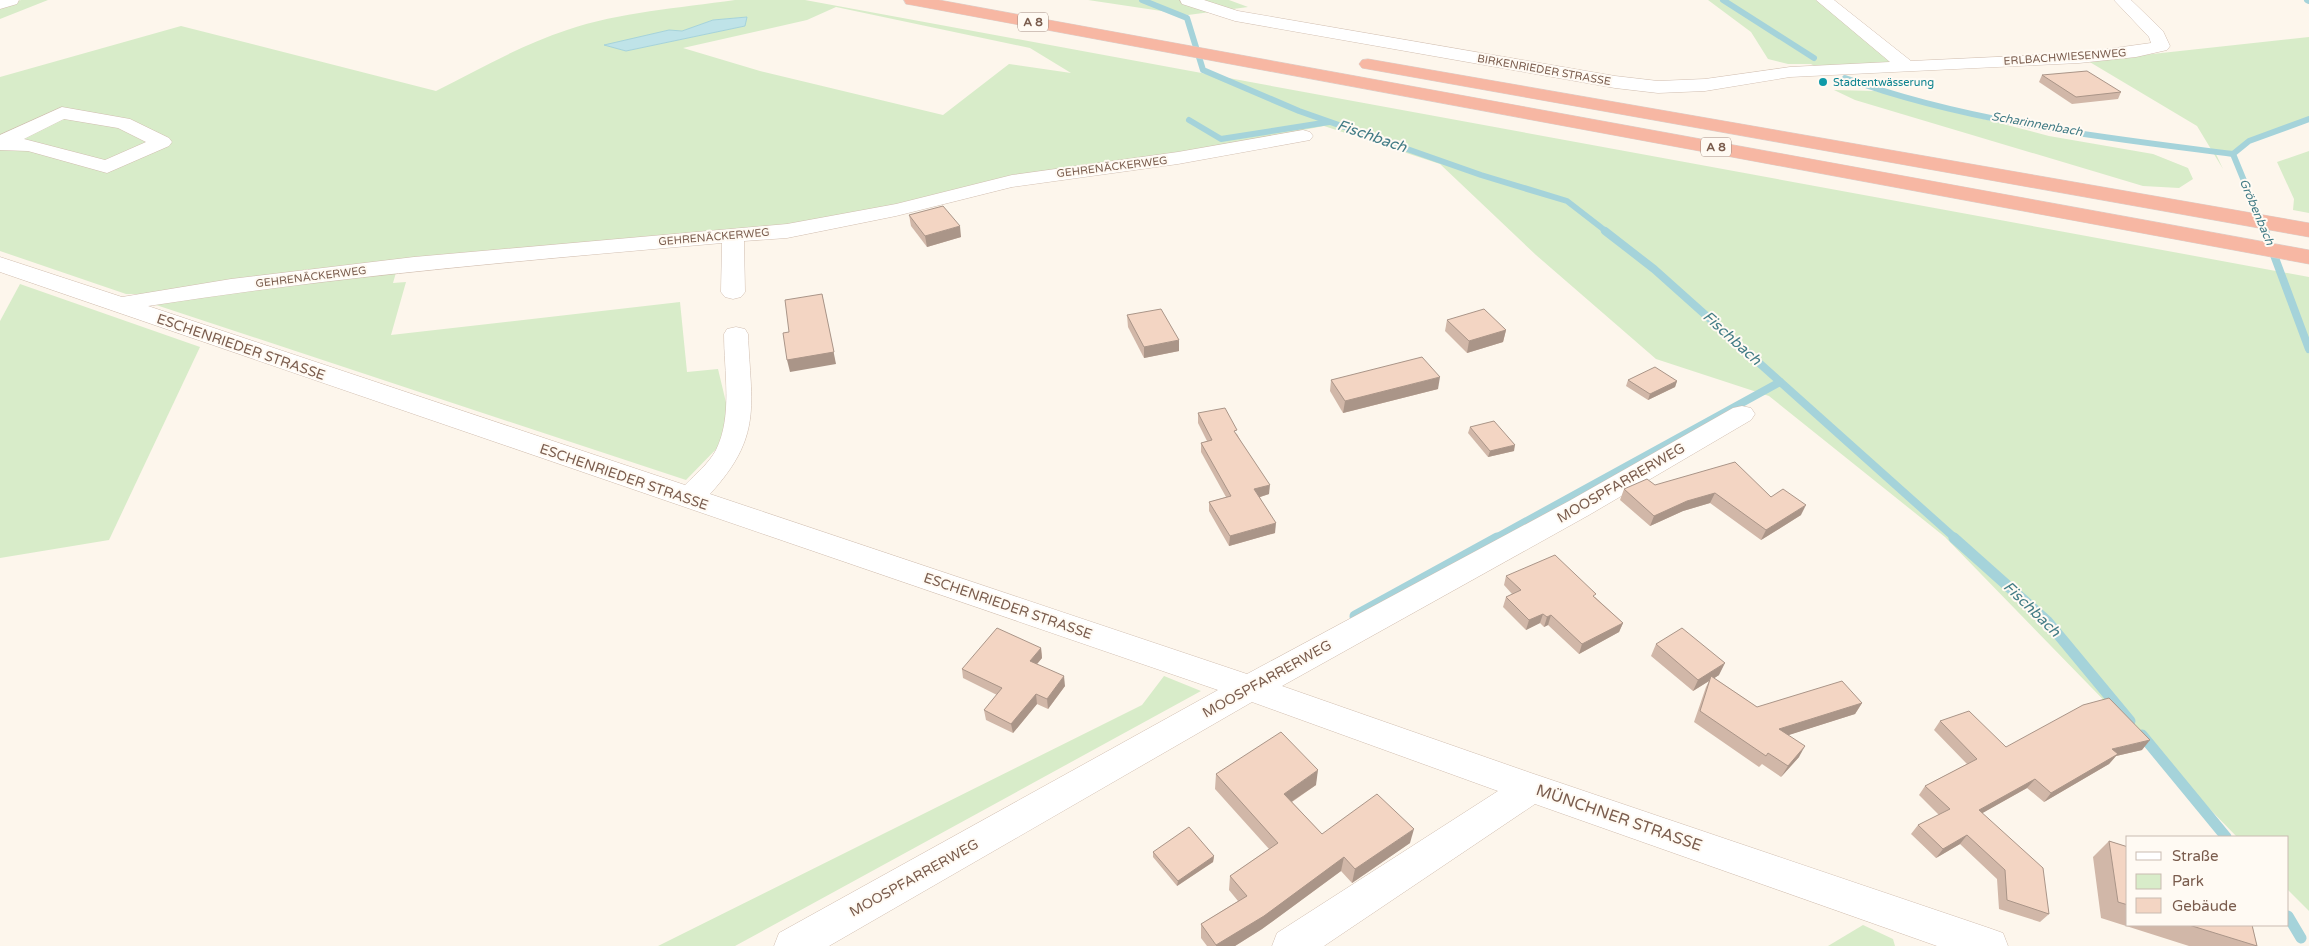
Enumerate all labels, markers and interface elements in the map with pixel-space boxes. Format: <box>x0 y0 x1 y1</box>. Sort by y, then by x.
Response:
road number: A 8 <box>1018 13 1048 32</box>
street label: ERLBACHWIESENWEG <box>2003 46 2127 68</box>
street label: BIRKENRIEDER STRASSE <box>1476 52 1612 88</box>
marker: Stadtentwässerung <box>1817 76 1829 88</box>
place label: Stadtentwässerung <box>1833 76 1934 89</box>
water label: Scharinnenbach <box>1990 109 2084 139</box>
water label: Fischbach <box>1335 116 1410 157</box>
road number: A 8 <box>1701 138 1731 156</box>
street label: GEHRENÄCKERWEG <box>1056 154 1168 180</box>
water label: Gröbenbach <box>2237 177 2277 248</box>
street label: GEHRENÄCKERWEG <box>658 226 770 248</box>
street label: GEHRENÄCKERWEG <box>255 264 367 290</box>
water label: Fischbach <box>1699 307 1765 369</box>
street label: ESCHENRIEDER STRASSE <box>154 310 328 384</box>
street label: MOOSPFARRERWEG <box>1554 439 1688 527</box>
street label: ESCHENRIEDER STRASSE <box>537 440 711 514</box>
street label: ESCHENRIEDER STRASSE <box>921 569 1095 643</box>
water label: Fischbach <box>2000 578 2065 641</box>
street label: MOOSPFARRERWEG <box>1199 636 1335 722</box>
street label: MÜNCHNER STRASSE <box>1533 780 1705 856</box>
street label: MOOSPFARRERWEG <box>846 835 982 921</box>
legend <box>2126 836 2289 926</box>
text: Straße <box>2172 847 2218 865</box>
text: Park <box>2172 872 2204 890</box>
text: Gebäude <box>2172 897 2237 915</box>

